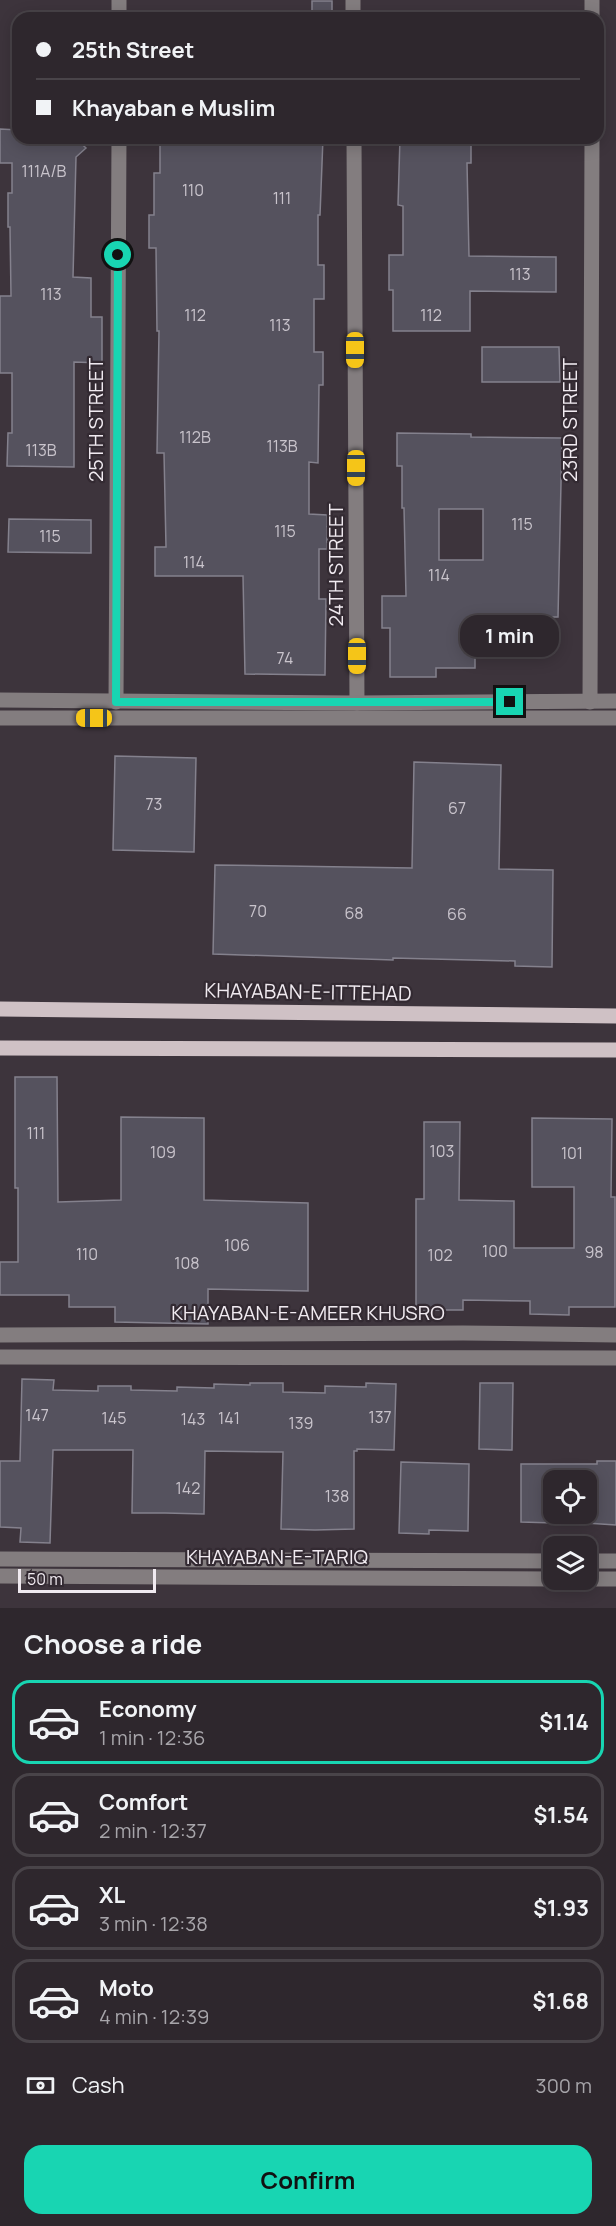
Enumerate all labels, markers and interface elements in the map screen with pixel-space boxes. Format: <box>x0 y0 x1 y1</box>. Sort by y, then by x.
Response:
text: 25th Street <box>72 35 194 65</box>
text: Khayaban e Muslim <box>72 93 275 123</box>
house number: 111A/B <box>22 160 67 182</box>
house number: 110 <box>182 179 204 201</box>
house number: 111 <box>273 187 291 209</box>
route start <box>104 241 131 268</box>
house number: 113 <box>509 263 531 285</box>
house number: 113 <box>40 283 62 305</box>
house number: 112 <box>184 304 206 326</box>
house number: 112 <box>420 304 442 326</box>
house number: 113 <box>269 314 291 336</box>
car <box>346 332 364 368</box>
street label: 25TH STREET <box>82 358 109 482</box>
street label: 23RD STREET <box>556 358 583 482</box>
house number: 112B <box>179 426 211 448</box>
house number: 113B <box>266 435 298 457</box>
house number: 113B <box>25 439 57 461</box>
car <box>347 450 365 486</box>
street label: 24TH STREET <box>322 504 349 626</box>
house number: 115 <box>511 513 533 535</box>
house number: 115 <box>274 520 296 542</box>
house number: 115 <box>39 525 61 547</box>
house number: 114 <box>183 551 205 573</box>
house number: 114 <box>428 564 450 586</box>
callout: 1 min <box>460 615 560 657</box>
text: 1 min <box>485 622 534 649</box>
car <box>348 638 366 674</box>
house number: 74 <box>277 647 293 669</box>
route end <box>496 688 523 715</box>
car <box>76 709 112 727</box>
house number: 73 <box>146 793 162 815</box>
house number: 67 <box>448 797 466 819</box>
house number: 70 <box>249 900 267 922</box>
house number: 68 <box>344 902 364 924</box>
house number: 66 <box>447 903 467 925</box>
street label: KHAYABAN-E-ITTEHAD <box>204 976 412 1007</box>
house number: 111 <box>27 1122 45 1144</box>
house number: 103 <box>430 1140 454 1162</box>
house number: 109 <box>150 1141 176 1163</box>
house number: 101 <box>561 1142 583 1164</box>
house number: 106 <box>224 1234 250 1256</box>
house number: 100 <box>482 1240 508 1262</box>
house number: 98 <box>584 1241 604 1263</box>
house number: 110 <box>76 1243 98 1265</box>
house number: 102 <box>427 1244 453 1266</box>
house number: 108 <box>174 1252 200 1274</box>
street label: KHAYABAN-E-AMEER KHUSRO <box>171 1299 445 1326</box>
house number: 147 <box>25 1404 49 1426</box>
house number: 137 <box>368 1406 392 1428</box>
house number: 145 <box>102 1407 126 1429</box>
house number: 141 <box>218 1407 240 1429</box>
house number: 143 <box>181 1408 205 1430</box>
house number: 139 <box>288 1412 314 1434</box>
map controls <box>543 1470 597 1590</box>
button: locate <box>543 1470 597 1524</box>
house number: 142 <box>176 1477 200 1499</box>
house number: 138 <box>325 1485 349 1507</box>
button: layers <box>543 1536 597 1590</box>
street label: KHAYABAN-E-TARIQ <box>186 1543 368 1570</box>
scale bar <box>18 1566 156 1594</box>
text: 50 m <box>27 1568 63 1590</box>
text: Choose a ride <box>24 1625 202 1662</box>
text: Economy <box>99 1694 197 1724</box>
icon: car <box>27 1695 81 1749</box>
text: $1.14 <box>539 1707 589 1737</box>
text: 1 min · 12:36 <box>99 1724 206 1751</box>
text: Comfort <box>99 1787 188 1817</box>
icon: car <box>27 1788 81 1842</box>
text: $1.54 <box>533 1800 589 1830</box>
text: 2 min · 12:37 <box>99 1817 207 1844</box>
text: XL <box>99 1880 125 1910</box>
icon: car <box>27 1881 81 1935</box>
text: $1.93 <box>533 1893 589 1923</box>
text: 3 min · 12:38 <box>99 1910 208 1937</box>
text: Moto <box>99 1973 154 2003</box>
icon: car <box>27 1974 81 2028</box>
text: $1.68 <box>533 1986 589 2016</box>
text: 4 min · 12:39 <box>99 2003 209 2030</box>
icon: cash <box>24 2069 57 2102</box>
text: Cash <box>72 2070 125 2100</box>
text: 300 m <box>536 2072 592 2099</box>
button: Confirm <box>24 2145 592 2214</box>

